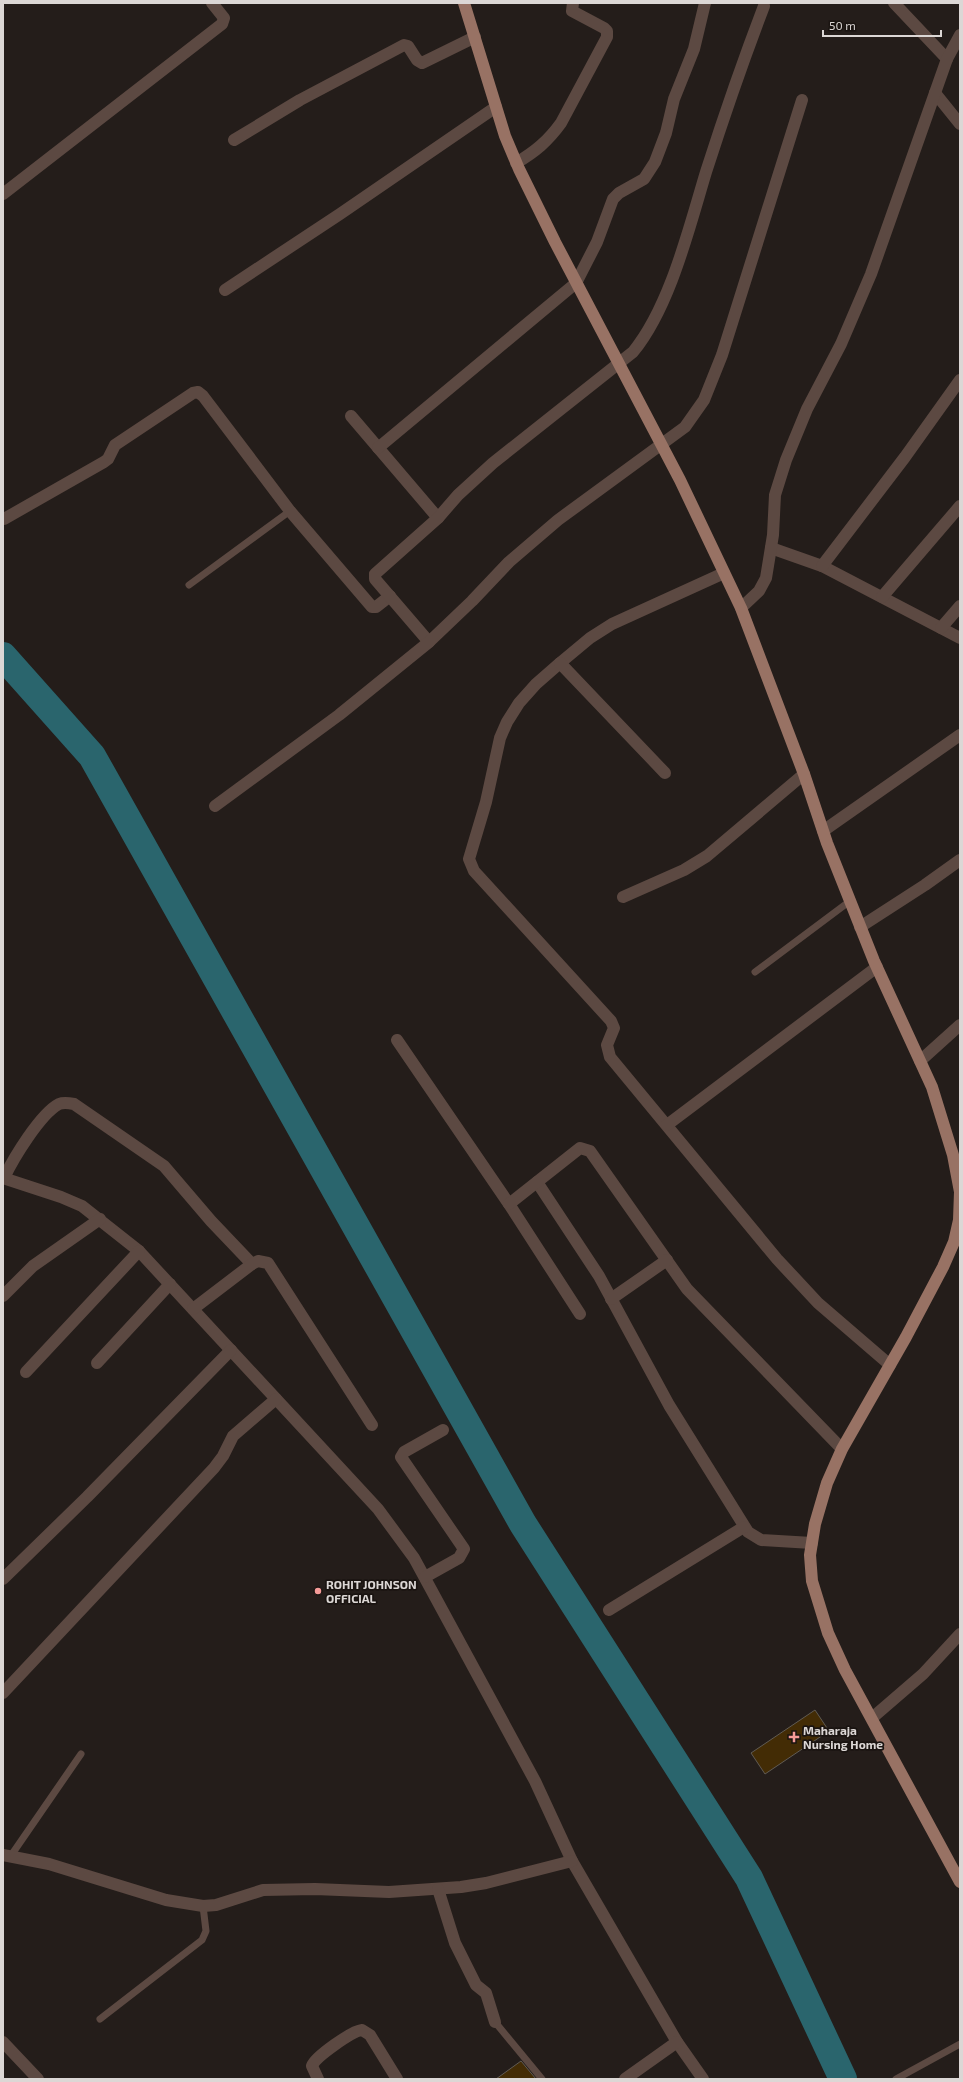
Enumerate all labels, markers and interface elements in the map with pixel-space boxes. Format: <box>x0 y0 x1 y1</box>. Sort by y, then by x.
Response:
scale bar <box>823 12 941 38</box>
text: 50 m <box>829 18 856 32</box>
place label: ROHIT JOHNSON OFFICIAL <box>326 1577 417 1605</box>
marker: ROHIT JOHNSON OFFICIAL <box>313 1586 323 1596</box>
place label: Maharaja Nursing Home <box>803 1723 883 1751</box>
marker: Maharaja Nursing Home <box>788 1731 800 1743</box>

